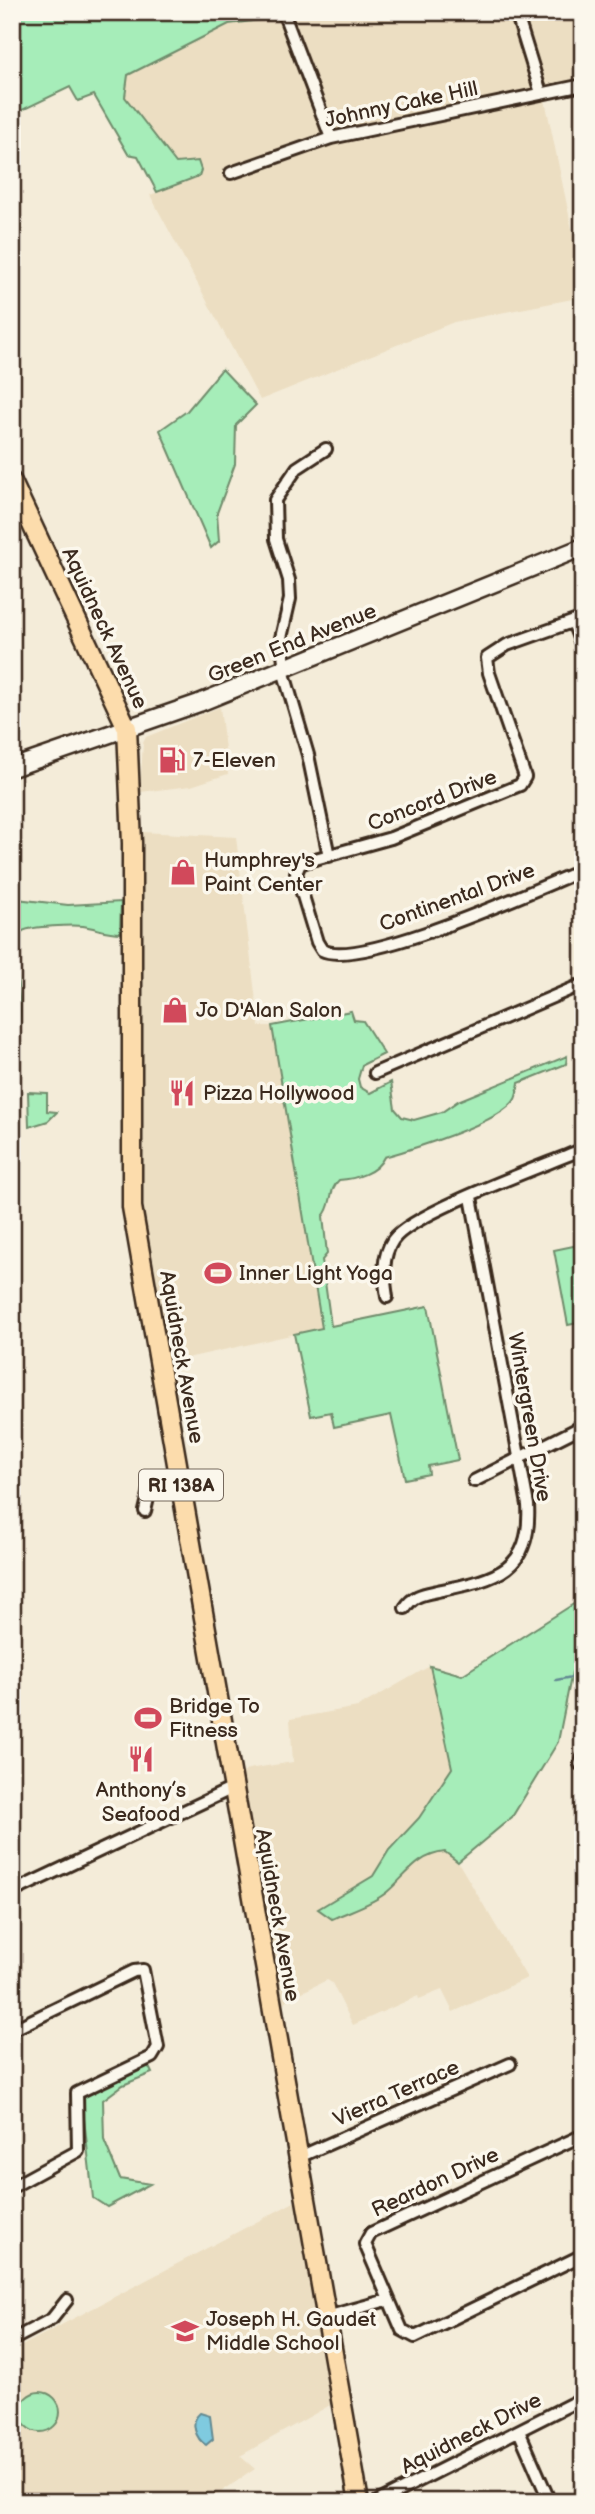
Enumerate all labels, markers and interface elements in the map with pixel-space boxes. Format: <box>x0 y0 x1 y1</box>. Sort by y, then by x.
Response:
street label: Johnny Cake Hill <box>322 76 480 133</box>
street label: Aquidneck Avenue <box>56 544 153 713</box>
street label: Green End Avenue <box>204 598 380 689</box>
fuel station icon: 7-Eleven <box>157 745 187 775</box>
place label: 7-Eleven <box>193 748 276 773</box>
street label: Concord Drive <box>364 764 500 837</box>
place label: Humphrey's Paint Center <box>204 848 323 897</box>
shop icon: Humphrey's Paint Center <box>168 857 198 887</box>
street label: Continental Drive <box>376 858 538 937</box>
shop icon: Jo D'Alan Salon <box>160 995 190 1025</box>
place label: Jo D'Alan Salon <box>196 998 342 1023</box>
restaurant icon: Pizza Hollywood <box>167 1078 197 1108</box>
place label: Pizza Hollywood <box>203 1081 354 1106</box>
sports icon: Inner Light Yoga <box>203 1258 233 1288</box>
place label: Inner Light Yoga <box>239 1261 393 1286</box>
street label: Aquidneck Avenue <box>154 1269 209 1446</box>
street label: Wintergreen Drive <box>502 1331 557 1504</box>
road number: RI 138A <box>139 1470 223 1500</box>
place label: Bridge To Fitness <box>169 1694 260 1743</box>
sports icon: Bridge To Fitness <box>133 1703 163 1733</box>
restaurant icon: Anthony’s Seafood <box>126 1744 156 1774</box>
place label: Anthony’s Seafood <box>96 1778 186 1827</box>
street label: Aquidneck Avenue <box>250 1827 305 2004</box>
street label: Vierra Terrace <box>329 2055 463 2132</box>
street label: Reardon Drive <box>368 2142 503 2223</box>
place label: Joseph H. Gaudet Middle School <box>206 2307 377 2356</box>
school or university icon: Joseph H. Gaudet Middle School <box>170 2316 200 2346</box>
street label: Aquidneck Drive <box>397 2387 546 2480</box>

